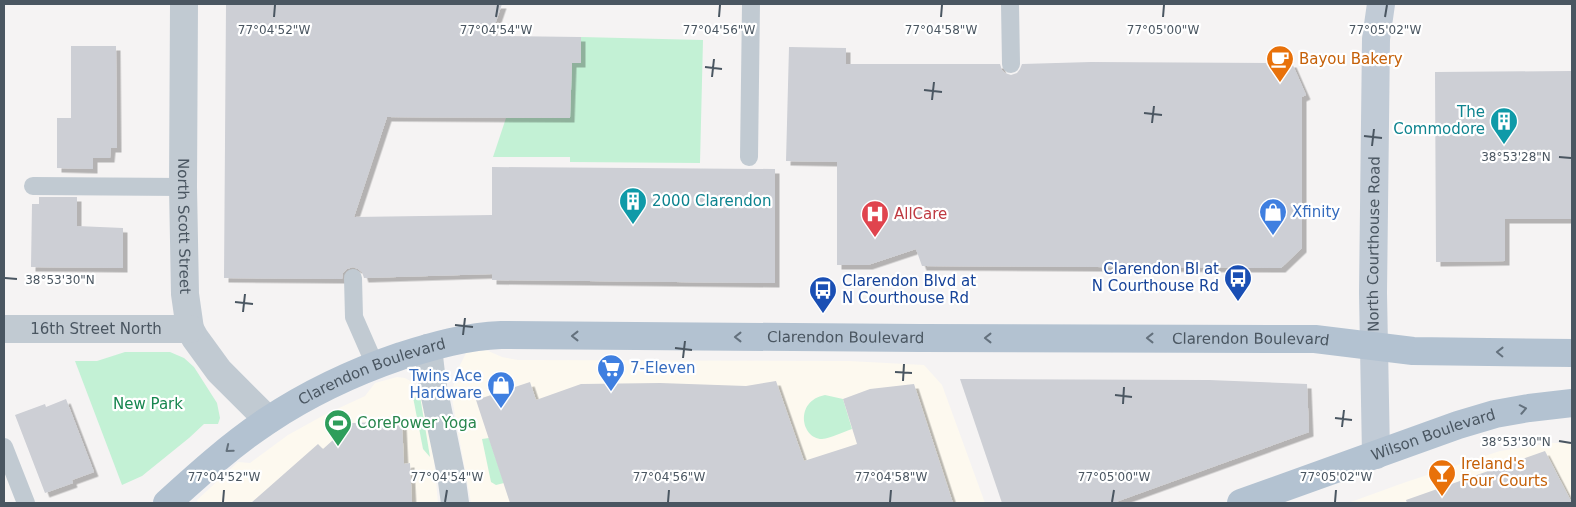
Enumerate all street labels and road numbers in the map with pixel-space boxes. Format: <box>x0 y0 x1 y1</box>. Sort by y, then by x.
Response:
street label: North Courthouse Road <box>1364 156 1384 332</box>
street label: North Scott Street <box>174 158 194 294</box>
street label: 16th Street North <box>30 320 162 338</box>
street label: Clarendon Boulevard <box>767 328 924 347</box>
street label: Clarendon Boulevard <box>1172 330 1330 350</box>
street label: Clarendon Boulevard <box>295 335 447 409</box>
street label: Wilson Boulevard <box>1369 405 1497 464</box>

